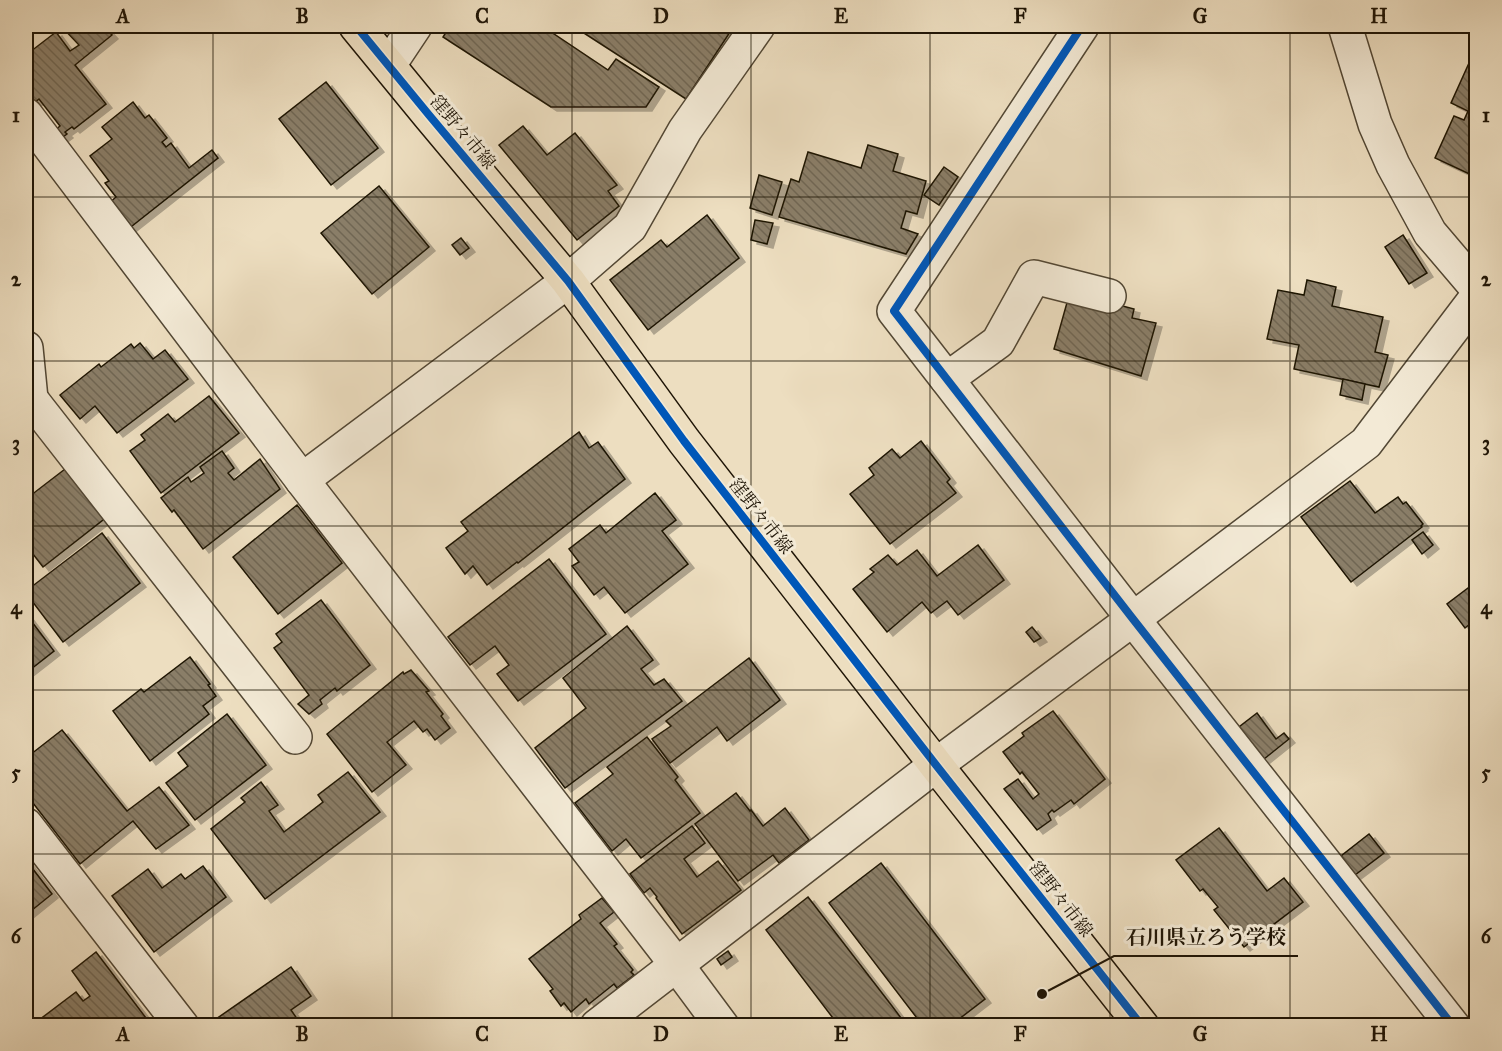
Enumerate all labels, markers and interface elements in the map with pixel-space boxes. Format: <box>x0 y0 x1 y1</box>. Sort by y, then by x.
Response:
text: A <box>114 4 130 28</box>
text: B <box>295 4 309 28</box>
text: C <box>475 4 489 28</box>
text: D <box>653 4 669 28</box>
text: E <box>834 4 849 28</box>
text: F <box>1013 4 1027 28</box>
text: G <box>1193 4 1208 28</box>
text: H <box>1370 4 1388 28</box>
street label: 窪野々市線 <box>426 90 500 174</box>
text: 1 <box>12 103 20 127</box>
text: 1 <box>1482 103 1490 127</box>
text: 2 <box>11 267 22 291</box>
text: 2 <box>1481 267 1492 291</box>
text: 3 <box>12 431 20 456</box>
text: 3 <box>1482 431 1490 456</box>
street label: 窪野々市線 <box>725 474 797 558</box>
text: 4 <box>10 595 22 620</box>
text: 4 <box>1480 595 1492 620</box>
text: 5 <box>11 760 21 784</box>
text: 5 <box>1481 760 1491 784</box>
street label: 窪野々市線 <box>1025 857 1097 941</box>
callout: 石川県立ろう学校 <box>1114 918 1298 956</box>
text: 6 <box>11 924 23 948</box>
text: 6 <box>1481 924 1493 948</box>
text: 石川県立ろう学校 <box>1126 925 1286 949</box>
text: A <box>114 1022 130 1046</box>
text: B <box>295 1022 309 1046</box>
text: C <box>475 1022 489 1046</box>
text: D <box>653 1022 669 1046</box>
text: E <box>834 1022 849 1046</box>
text: F <box>1013 1022 1027 1046</box>
text: G <box>1193 1022 1208 1046</box>
text: H <box>1370 1022 1388 1046</box>

